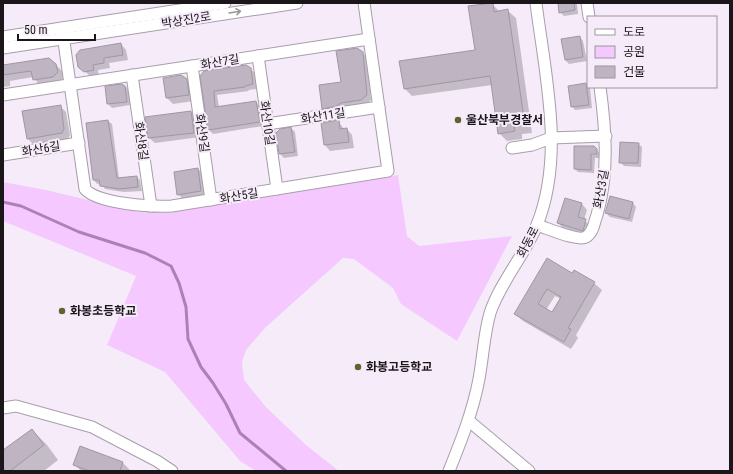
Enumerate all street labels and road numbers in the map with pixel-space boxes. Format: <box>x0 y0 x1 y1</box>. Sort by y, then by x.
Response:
street label: 박상진2로 <box>160 9 212 31</box>
street label: 화산7길 <box>200 52 240 72</box>
street label: 화산10길 <box>257 100 277 146</box>
street label: 화산11길 <box>300 106 346 126</box>
street label: 화산9길 <box>192 113 212 153</box>
street label: 화산8길 <box>131 121 151 161</box>
street label: 화산6길 <box>21 139 61 159</box>
street label: 화산3길 <box>591 169 611 209</box>
street label: 화산5길 <box>219 186 259 206</box>
street label: 화동로 <box>514 224 542 260</box>

